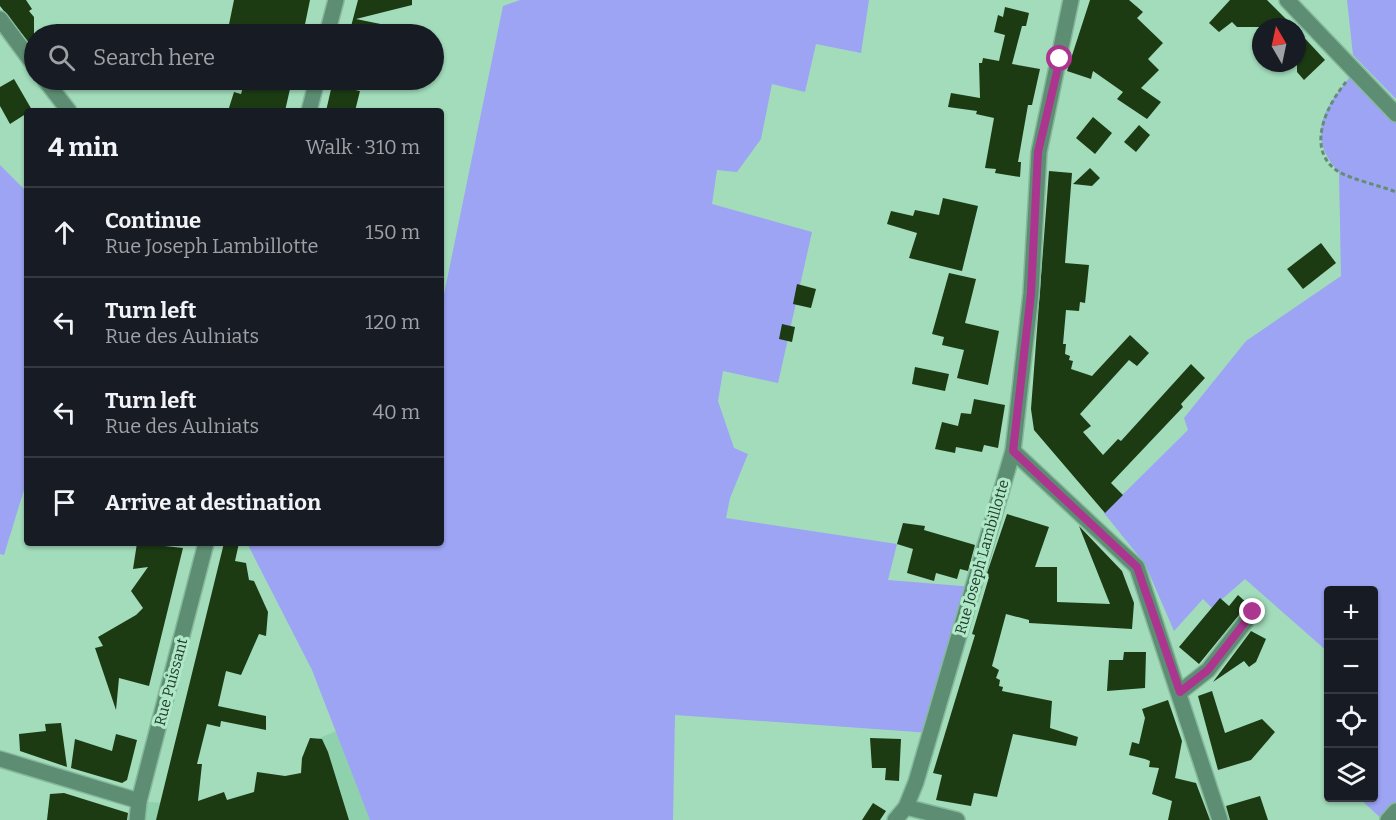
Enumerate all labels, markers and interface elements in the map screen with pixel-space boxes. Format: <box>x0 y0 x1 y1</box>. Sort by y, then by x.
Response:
north arrow <box>1252 18 1306 72</box>
search box <box>24 24 444 90</box>
icon: search <box>45 41 78 74</box>
text: Search here <box>93 44 215 71</box>
route start <box>1046 45 1072 71</box>
text: 4 min <box>48 132 118 163</box>
text: Walk · 310 m <box>306 135 420 159</box>
text: Continue <box>105 207 201 234</box>
icon: ahead <box>48 216 81 249</box>
text: 150 m <box>365 220 420 244</box>
text: Rue Joseph Lambillotte <box>105 234 318 258</box>
text: Turn left <box>105 297 197 324</box>
icon: left <box>48 306 81 339</box>
text: 120 m <box>365 310 420 334</box>
text: Rue des Aulniats <box>105 324 259 348</box>
text: Turn left <box>105 387 197 414</box>
icon: left <box>48 396 81 429</box>
text: 40 m <box>372 400 420 424</box>
text: Rue des Aulniats <box>105 414 259 438</box>
street label: Rue Joseph Lambillotte <box>951 478 1013 636</box>
icon: arrive <box>48 486 81 519</box>
text: Arrive at destination <box>105 489 321 516</box>
map controls <box>1324 586 1378 802</box>
button: + <box>1324 586 1378 640</box>
route end <box>1239 598 1265 624</box>
street label: Rue Puissant <box>151 636 192 728</box>
button: − <box>1324 640 1378 694</box>
button: locate <box>1324 694 1378 748</box>
button: layers <box>1324 748 1378 802</box>

